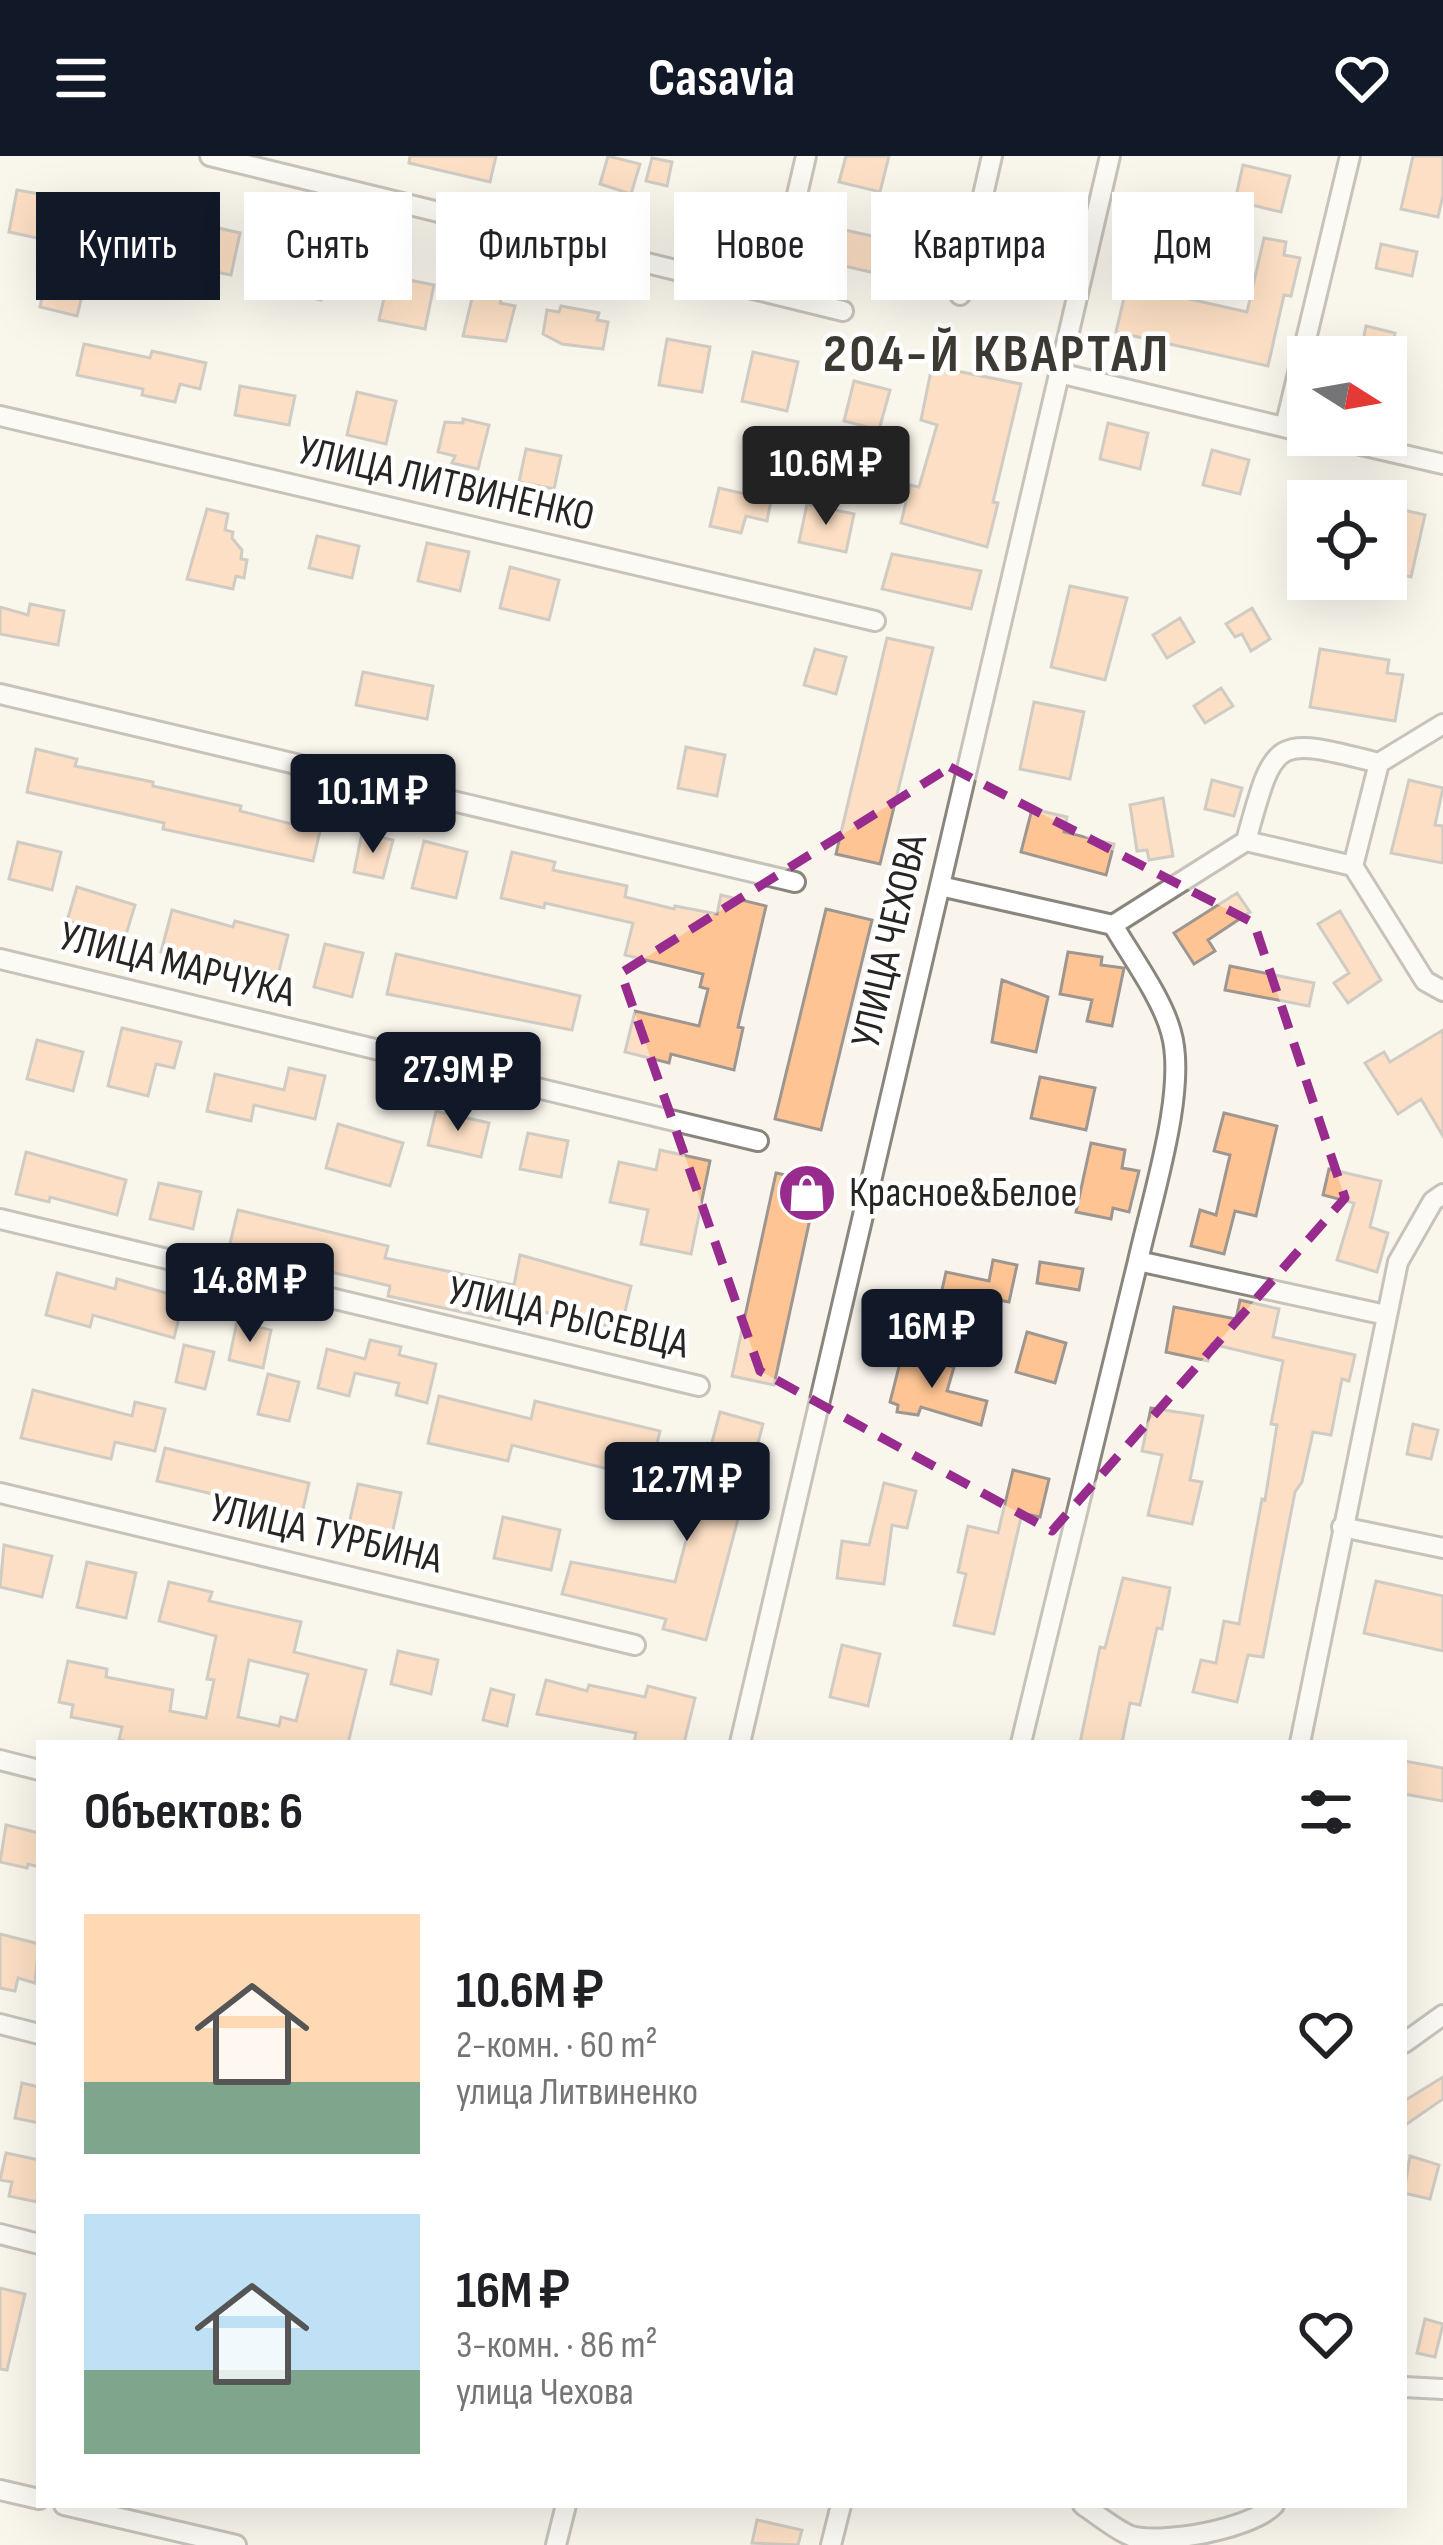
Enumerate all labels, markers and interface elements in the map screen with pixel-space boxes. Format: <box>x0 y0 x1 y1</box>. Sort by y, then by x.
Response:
icon: menu <box>48 45 114 111</box>
icon: heart <box>1329 45 1395 111</box>
text: Casavia <box>648 46 795 111</box>
chip: Купить <box>36 192 220 300</box>
chip: Снять <box>244 192 412 300</box>
chip: Фильтры <box>436 192 650 300</box>
chip: Новое <box>674 192 847 300</box>
chip: Квартира <box>871 192 1088 300</box>
chip: Дом <box>1112 192 1254 300</box>
district label: 204-Й КВАРТАЛ <box>823 322 1171 387</box>
north arrow <box>1287 336 1407 456</box>
map controls <box>1287 336 1407 600</box>
street label: УЛИЦА ЛИТВИНЕНКО <box>293 425 599 543</box>
pin: 10.6M ₽ <box>715 426 937 528</box>
text: 10.6M ₽ <box>770 441 882 488</box>
button: locate <box>1287 480 1407 600</box>
pin: 10.1M ₽ <box>262 754 484 856</box>
text: 10.1M ₽ <box>318 769 428 816</box>
street label: УЛИЦА ЧЕХОВА <box>841 829 939 1052</box>
street label: УЛИЦА МАРЧУКА <box>54 911 301 1019</box>
pin: 27.9M ₽ <box>347 1032 569 1134</box>
text: 27.9M ₽ <box>403 1047 513 1094</box>
shop icon: Красное&Белое <box>776 1162 838 1224</box>
place label: Красное&Белое <box>849 1168 1077 1219</box>
pin: 14.8M ₽ <box>139 1243 361 1345</box>
text: 14.8M ₽ <box>193 1258 307 1305</box>
street label: УЛИЦА РЫСЕВЦА <box>443 1266 694 1371</box>
pin: 16M ₽ <box>848 1289 1016 1391</box>
text: 16M ₽ <box>888 1304 976 1351</box>
pin: 12.7M ₽ <box>576 1442 798 1544</box>
text: 12.7M ₽ <box>632 1457 742 1504</box>
street label: УЛИЦА ТУРБИНА <box>205 1483 448 1586</box>
icon: filters <box>1293 1779 1359 1845</box>
text: Объектов: 6 <box>84 1782 303 1843</box>
text: 10.6M ₽ <box>456 1961 604 2022</box>
icon: home <box>180 1962 324 2106</box>
icon: heart <box>1293 2001 1359 2067</box>
text: 2-комн. · 60 m² <box>456 2022 658 2069</box>
text: улица Литвиненко <box>456 2069 698 2116</box>
text: 16M ₽ <box>456 2261 570 2322</box>
icon: home <box>180 2262 324 2406</box>
icon: heart <box>1293 2301 1359 2367</box>
text: 3-комн. · 86 m² <box>456 2322 658 2369</box>
text: улица Чехова <box>456 2369 634 2416</box>

